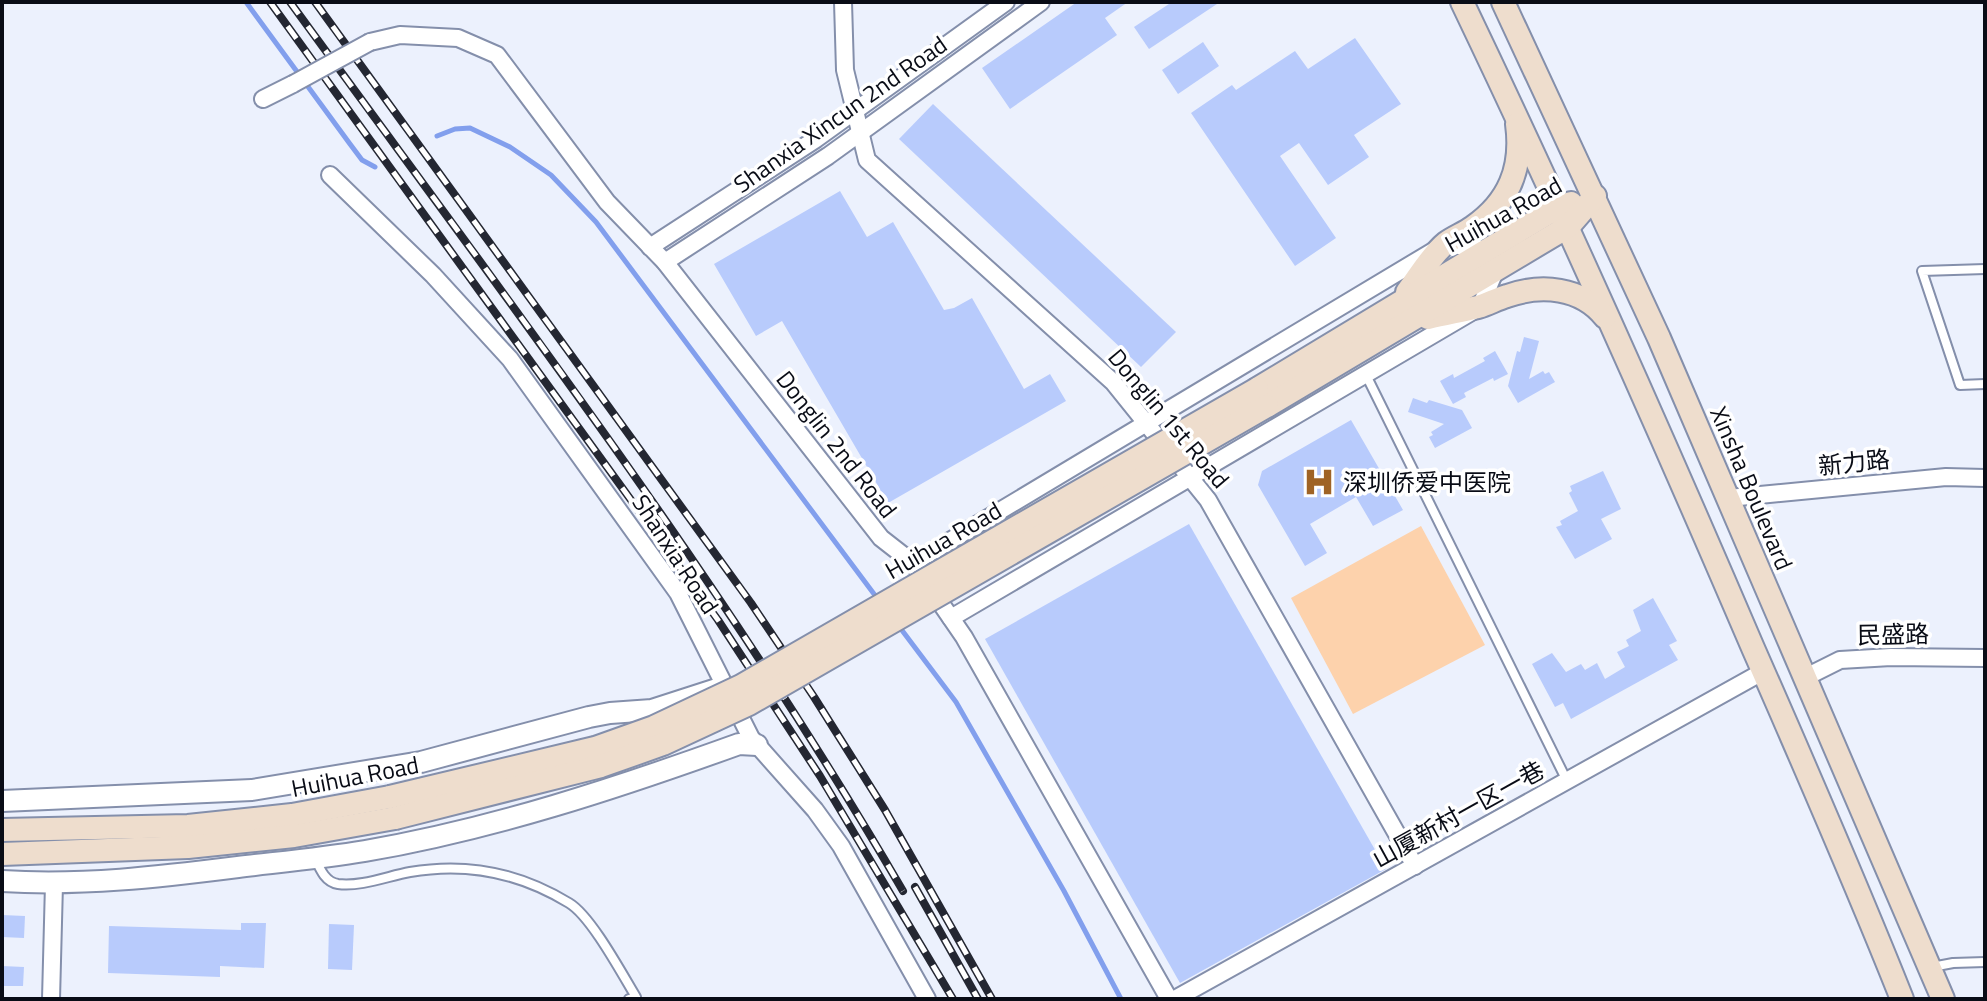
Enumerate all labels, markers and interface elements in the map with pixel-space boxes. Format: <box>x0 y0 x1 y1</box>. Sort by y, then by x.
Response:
street label: Shanxia Xincun 2nd Road <box>726 27 954 201</box>
street label: Huihua Road <box>1438 167 1568 261</box>
street label: Donglin 1st Road <box>1100 340 1238 496</box>
street label: Donglin 2nd Road <box>768 363 906 525</box>
street label: Xinsha Boulevard <box>1701 401 1803 575</box>
street label: 新力路 <box>1816 440 1892 484</box>
place label: 深圳侨爱中医院 <box>1343 464 1511 500</box>
hospital icon: 深圳侨爱中医院 <box>1302 465 1336 499</box>
street label: Shanxia Road <box>624 487 728 621</box>
street label: Huihua Road <box>878 492 1008 588</box>
street label: 民盛路 <box>1857 615 1929 653</box>
street label: Huihua Road <box>288 746 422 806</box>
street label: 山厦新村一区一巷 <box>1365 752 1551 876</box>

